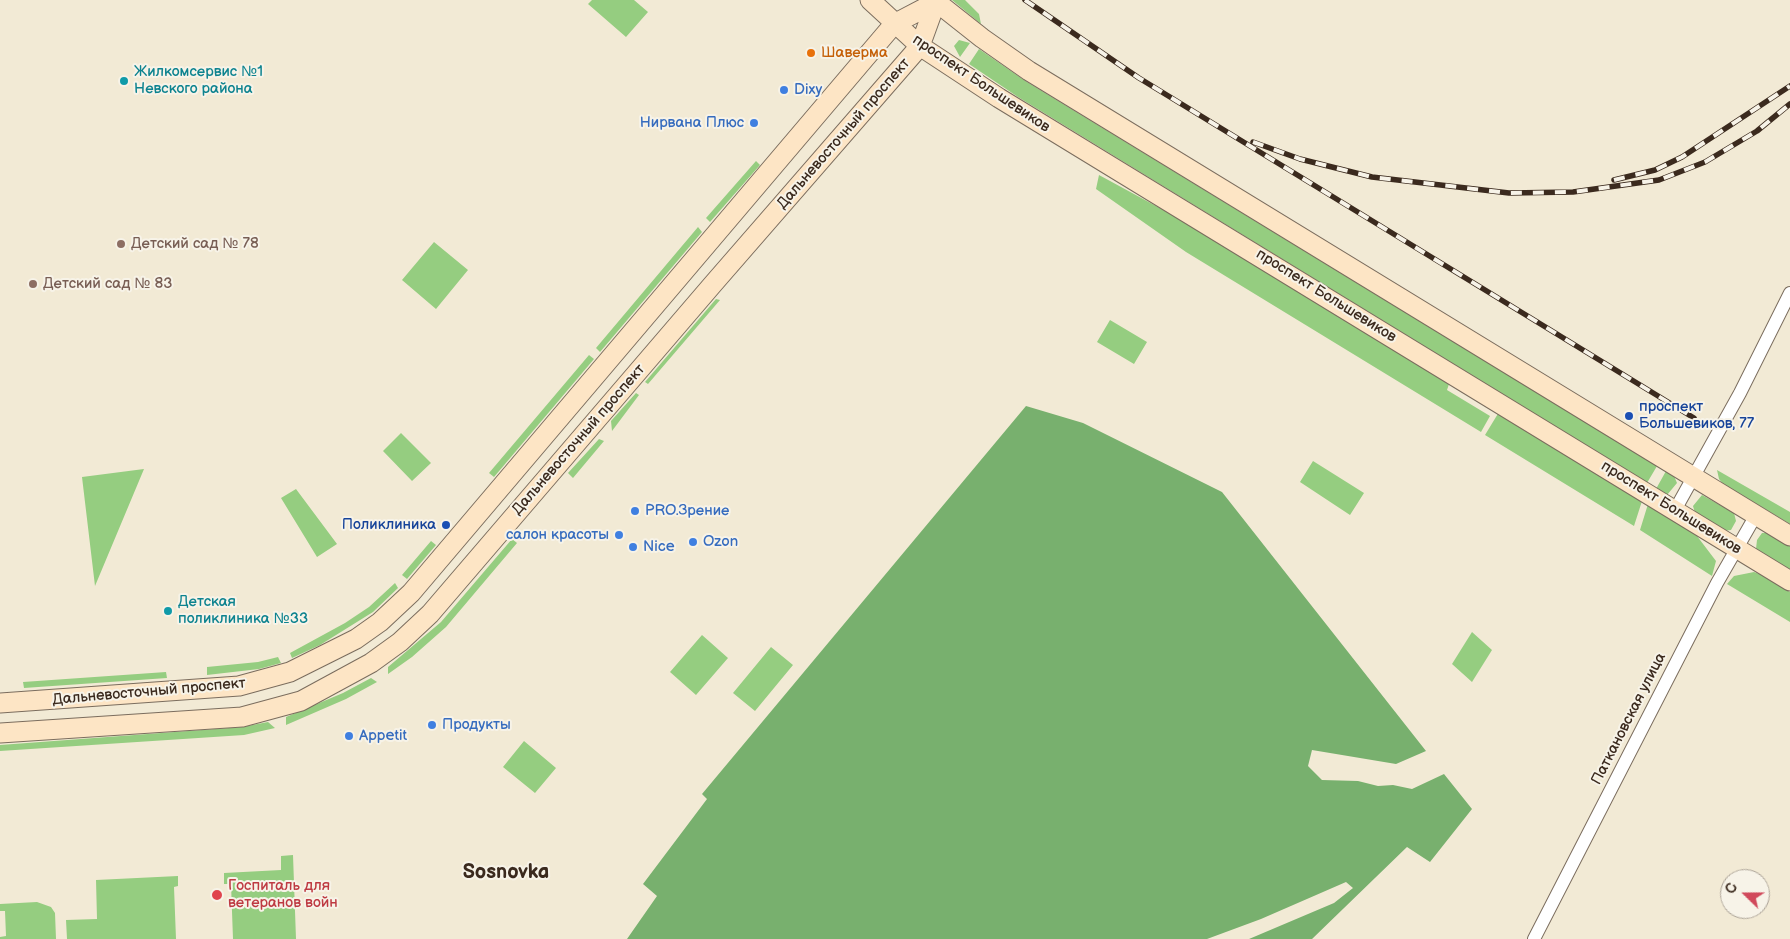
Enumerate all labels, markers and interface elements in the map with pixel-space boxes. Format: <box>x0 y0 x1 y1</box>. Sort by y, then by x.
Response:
street label: проспект Большевиков <box>909 31 1053 137</box>
place label: Шаверма <box>821 44 888 62</box>
marker: Шаверма <box>805 47 817 59</box>
street label: Дальневосточный проспект <box>774 55 914 213</box>
place label: Жилкомсервис №1 Невского района <box>134 63 263 98</box>
marker: Жилкомсервис №1 Невского района <box>118 75 130 87</box>
place label: Dixy <box>794 81 822 99</box>
marker: Dixy <box>778 84 790 96</box>
place label: Нирвана Плюс <box>640 114 744 132</box>
marker: Нирвана Плюс <box>748 117 760 129</box>
place label: Детский сад № 78 <box>131 235 259 253</box>
marker: Детский сад № 78 <box>115 238 127 250</box>
street label: проспект Большевиков <box>1253 245 1399 347</box>
place label: Детский сад № 83 <box>43 275 172 293</box>
marker: Детский сад № 83 <box>27 278 39 290</box>
street label: Дальневосточный проспект <box>509 361 649 519</box>
place label: проспект Большевиков, 77 <box>1639 398 1754 433</box>
marker: проспект Большевиков, 77 <box>1623 410 1635 422</box>
street label: проспект Большевиков <box>1598 457 1744 559</box>
place label: PRO.Зрение <box>645 502 729 520</box>
marker: PRO.Зрение <box>629 505 641 517</box>
place label: Поликлиника <box>342 516 436 534</box>
marker: Поликлиника <box>440 519 452 531</box>
place label: салон красоты <box>506 526 609 544</box>
marker: салон красоты <box>613 529 625 541</box>
place label: Ozon <box>703 533 738 551</box>
marker: Ozon <box>687 536 699 548</box>
place label: Nice <box>643 538 675 556</box>
marker: Nice <box>627 541 639 553</box>
place label: Детская поликлиника №33 <box>178 593 308 628</box>
marker: Детская поликлиника №33 <box>162 605 174 617</box>
street label: Паткановская улица <box>1588 650 1670 788</box>
street label: Дальневосточный проспект <box>52 675 246 709</box>
place label: Продукты <box>442 716 511 734</box>
marker: Продукты <box>426 719 438 731</box>
place label: Appetit <box>359 727 407 745</box>
marker: Appetit <box>343 730 355 742</box>
district label: Sosnovka <box>463 861 549 885</box>
north arrow <box>1720 869 1770 919</box>
place label: Госпиталь для ветеранов войн <box>228 877 338 912</box>
text: С <box>1722 881 1741 896</box>
marker: Госпиталь для ветеранов войн <box>210 888 224 902</box>

